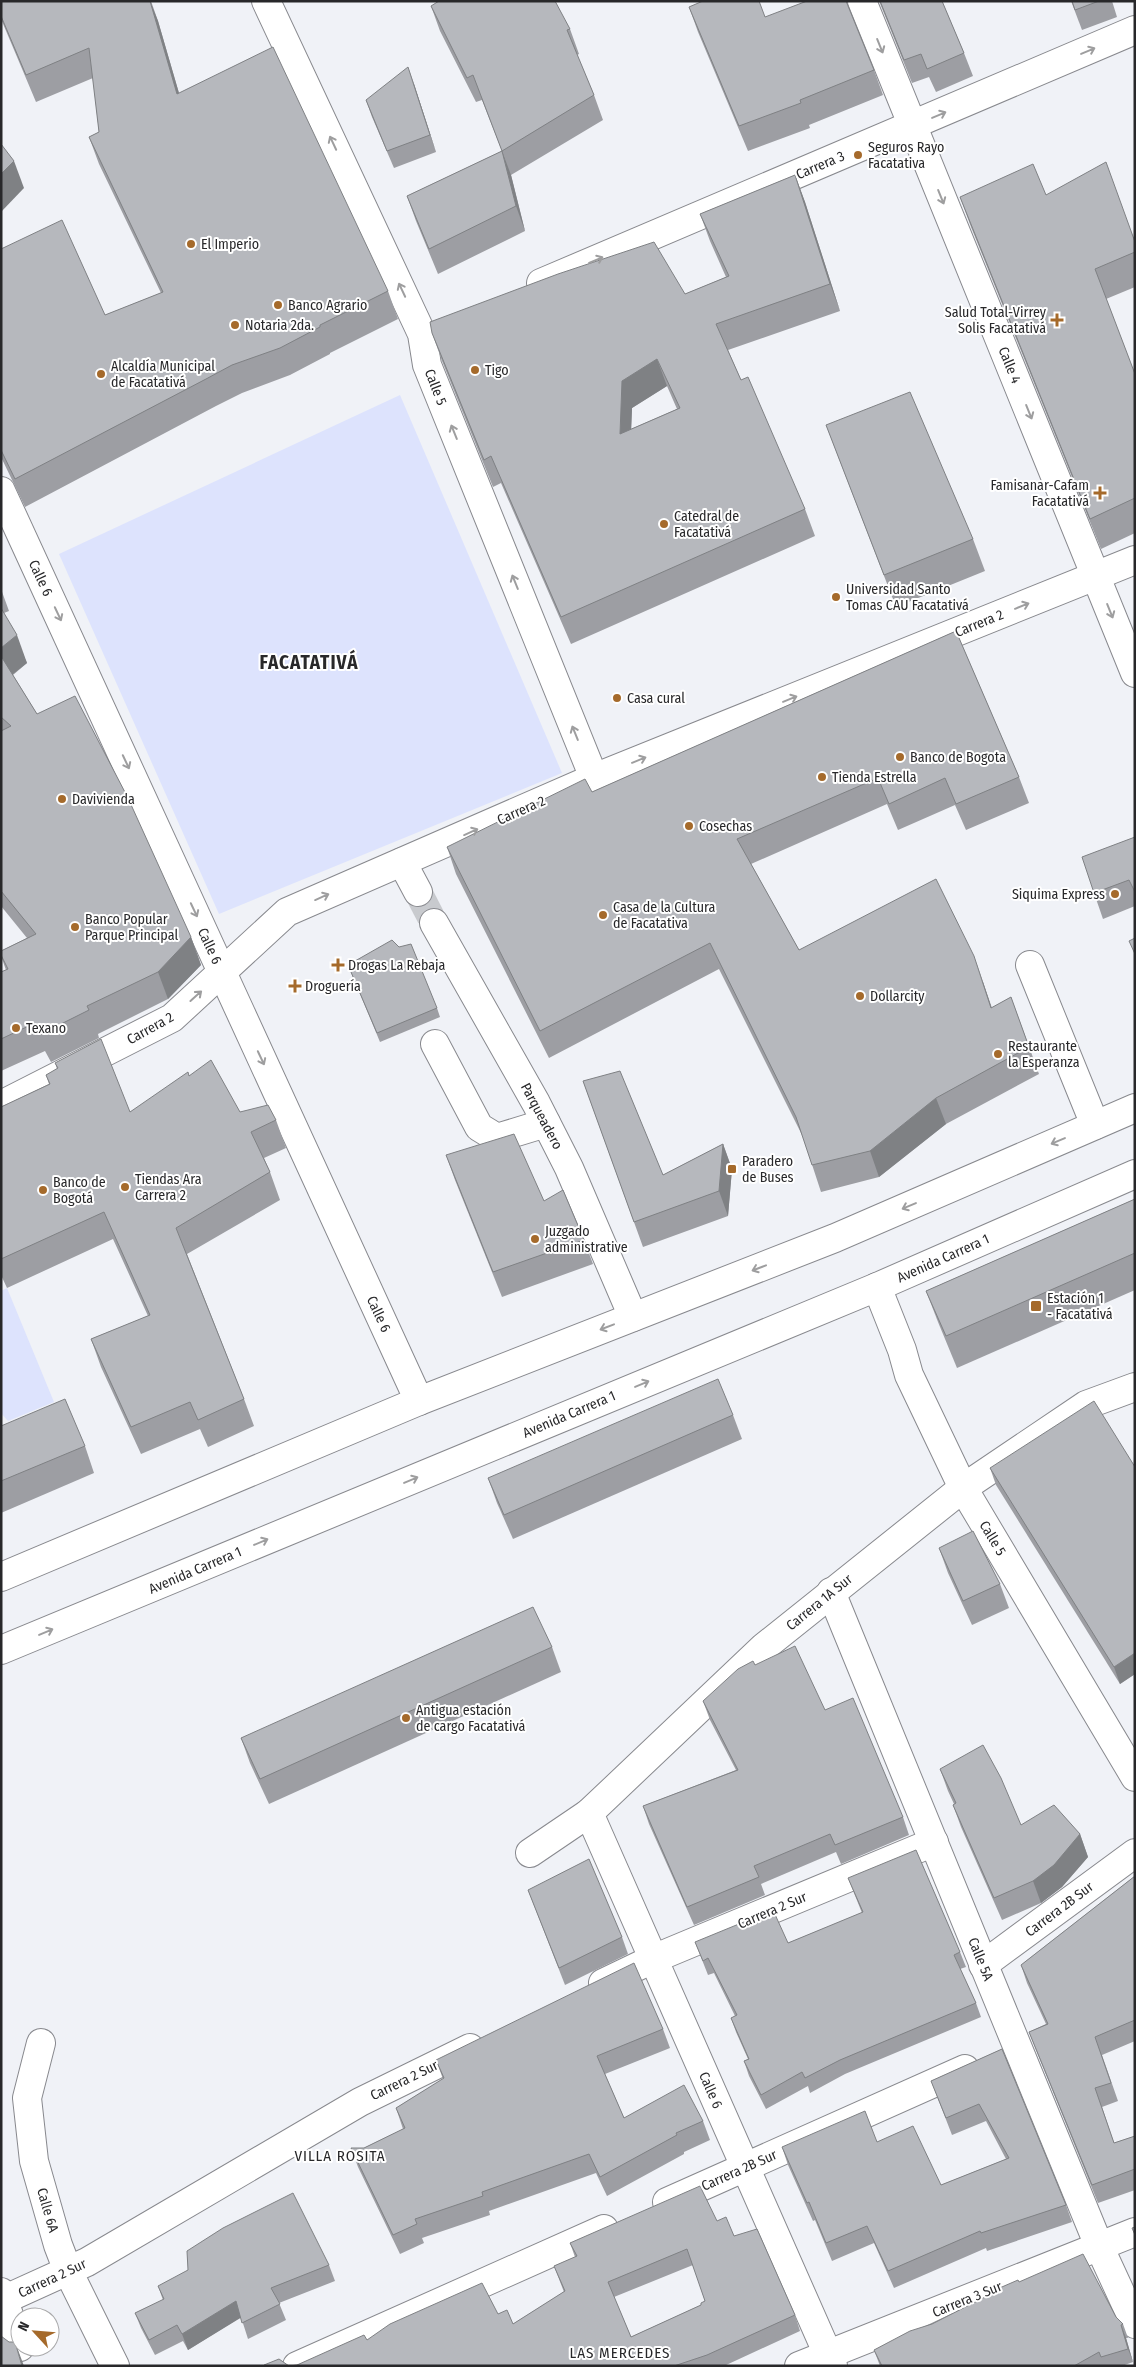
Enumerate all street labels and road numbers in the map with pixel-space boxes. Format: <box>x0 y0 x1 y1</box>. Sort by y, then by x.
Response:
street label: Carrera 3 <box>793 148 847 183</box>
street label: Calle 4 <box>995 344 1025 386</box>
street label: Calle 5 <box>421 367 450 408</box>
street label: Calle 6 <box>25 557 56 599</box>
street label: Carrera 2 <box>952 606 1006 641</box>
street label: Carrera 2 <box>494 792 548 829</box>
street label: Calle 6 <box>194 925 225 967</box>
street label: Carrera 2 <box>124 1009 177 1048</box>
street label: Parqueadero <box>517 1080 566 1152</box>
street label: Avenida Carrera 1 <box>894 1231 992 1286</box>
street label: Calle 6 <box>363 1293 394 1335</box>
street label: Avenida Carrera 1 <box>520 1387 618 1442</box>
street label: Calle 5 <box>976 1518 1010 1559</box>
street label: Avenida Carrera 1 <box>146 1543 244 1598</box>
street label: Carrera 1A Sur <box>783 1571 856 1634</box>
street label: Carrera 2B Sur <box>1022 1878 1097 1941</box>
street label: Carrera 2 Sur <box>735 1888 809 1933</box>
street label: Calle 5A <box>964 1935 997 1984</box>
street label: Carrera 2 Sur <box>368 2057 441 2104</box>
street label: Calle 6 <box>695 2069 726 2111</box>
street label: Carrera 2B Sur <box>699 2146 780 2195</box>
street label: Calle 6A <box>33 2186 62 2235</box>
street label: Carrera 2 Sur <box>15 2255 89 2302</box>
street label: Carrera 3 Sur <box>930 2278 1005 2321</box>

